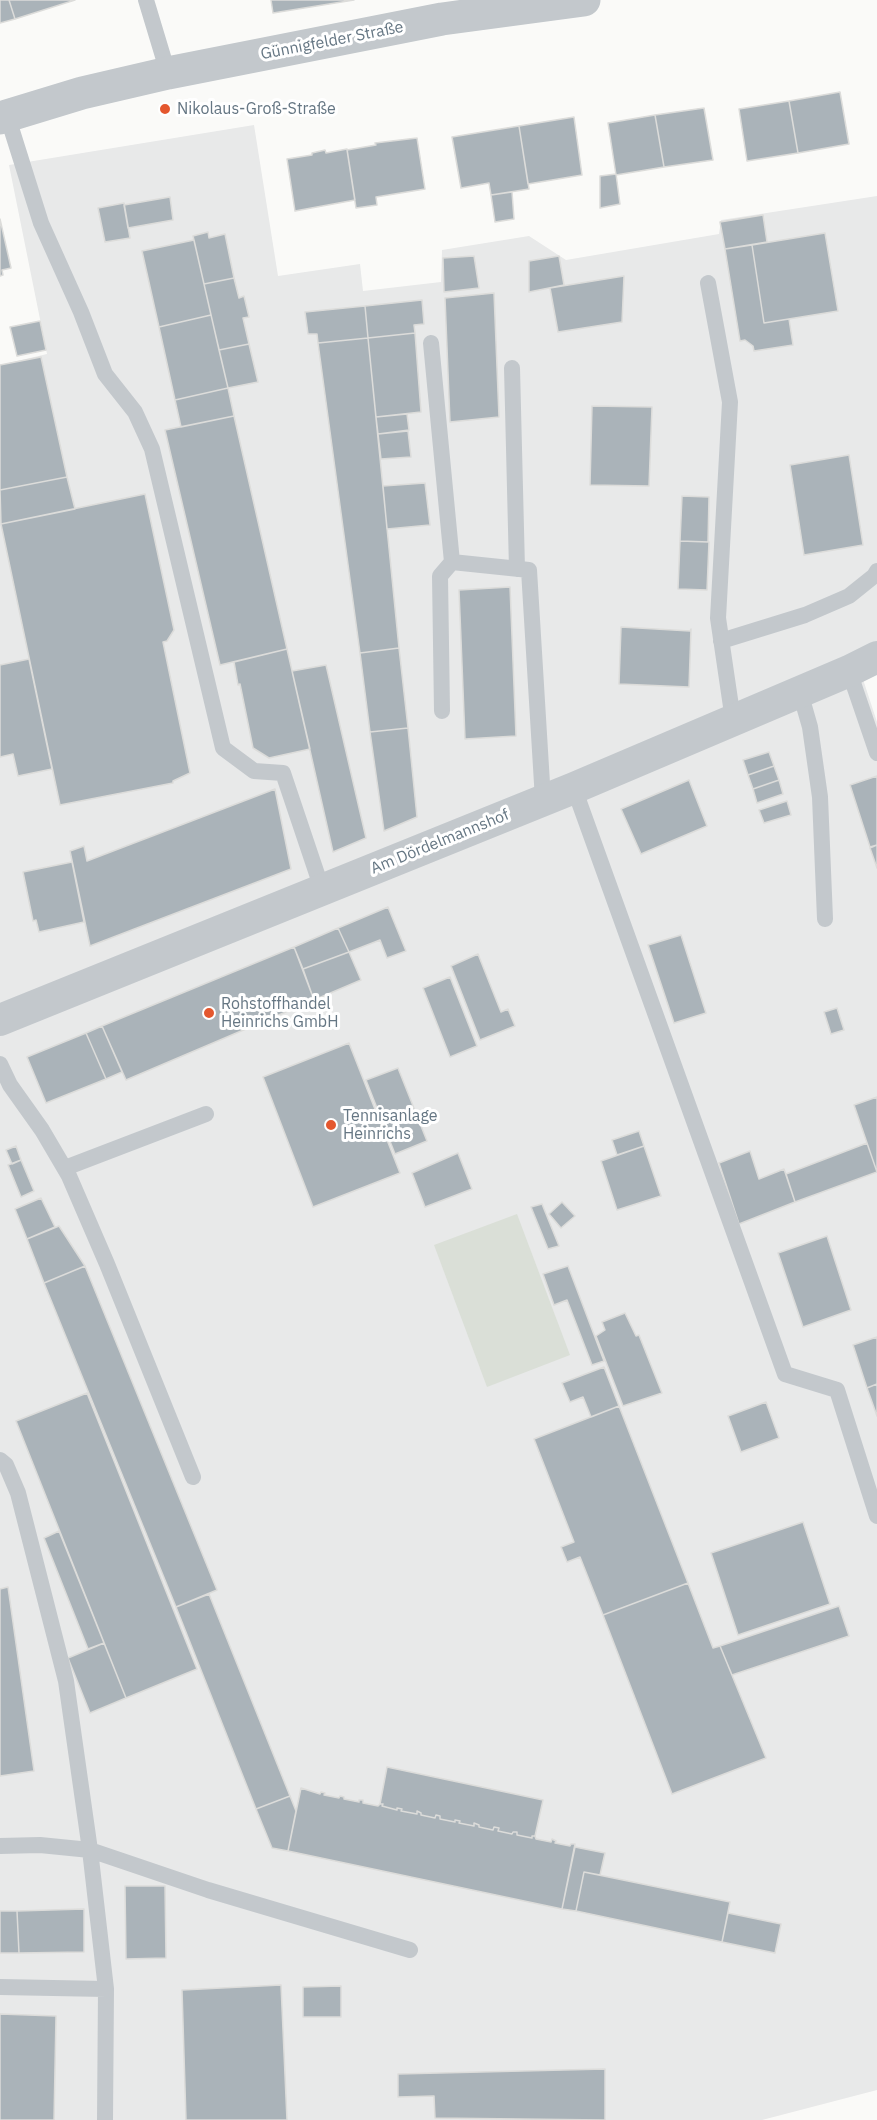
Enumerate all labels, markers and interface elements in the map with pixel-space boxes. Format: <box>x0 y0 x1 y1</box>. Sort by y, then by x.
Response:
street label: Günnigfelder Straße <box>259 18 405 64</box>
place label: Nikolaus-Groß-Straße <box>177 99 336 119</box>
marker: Nikolaus-Groß-Straße <box>158 102 172 116</box>
street label: Am Dördelmannshof <box>368 805 512 879</box>
place label: Rohstoffhandel Heinrichs GmbH <box>221 994 338 1032</box>
marker: Rohstoffhandel Heinrichs GmbH <box>202 1006 216 1020</box>
place label: Tennisanlage Heinrichs <box>343 1106 438 1144</box>
marker: Tennisanlage Heinrichs <box>324 1118 338 1132</box>

